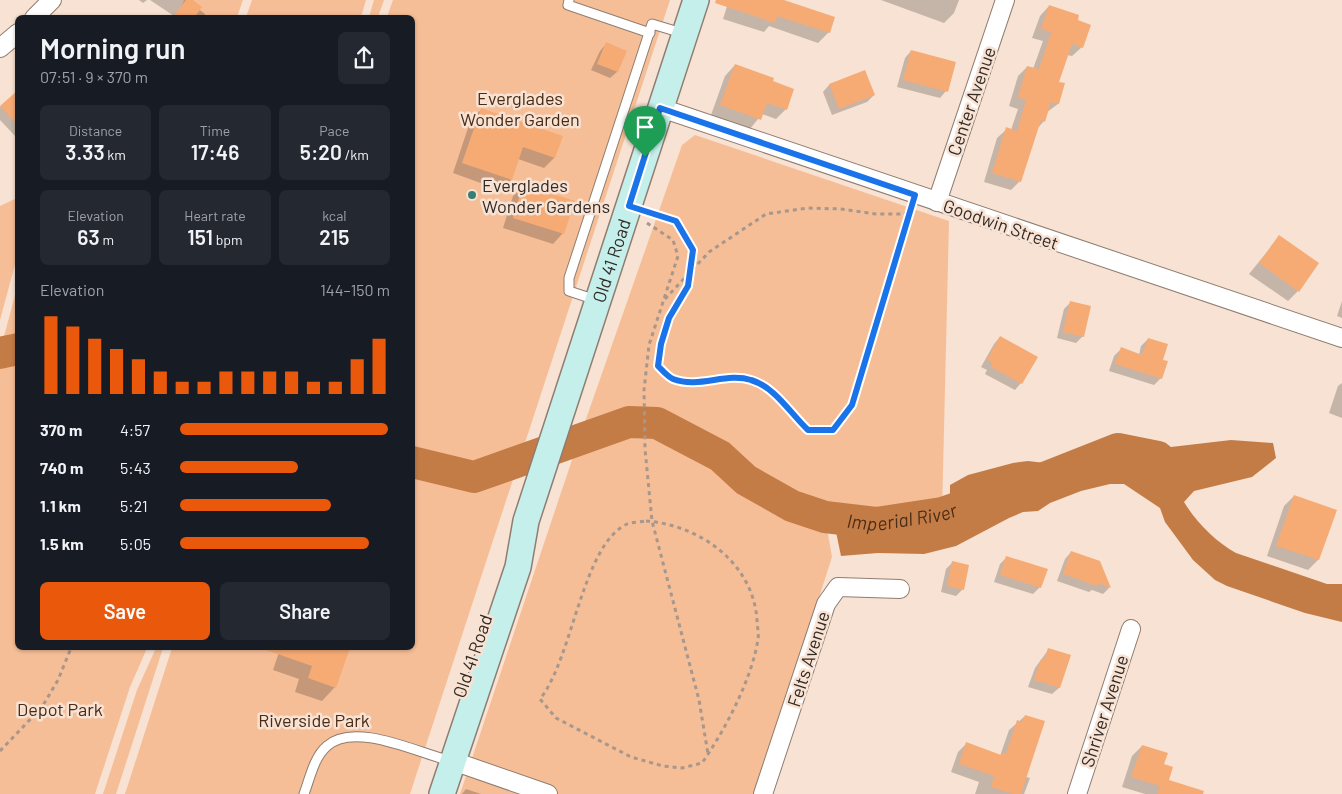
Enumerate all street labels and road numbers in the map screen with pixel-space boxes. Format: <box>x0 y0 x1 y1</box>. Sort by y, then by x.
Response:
street label: Center Avenue <box>942 44 1000 158</box>
street label: Goodwin Street <box>940 194 1062 254</box>
street label: Old 41 Road <box>587 216 635 305</box>
street label: Felts Avenue <box>782 608 834 710</box>
street label: Old 41 Road <box>447 611 497 701</box>
street label: Shriver Avenue <box>1076 652 1132 770</box>

